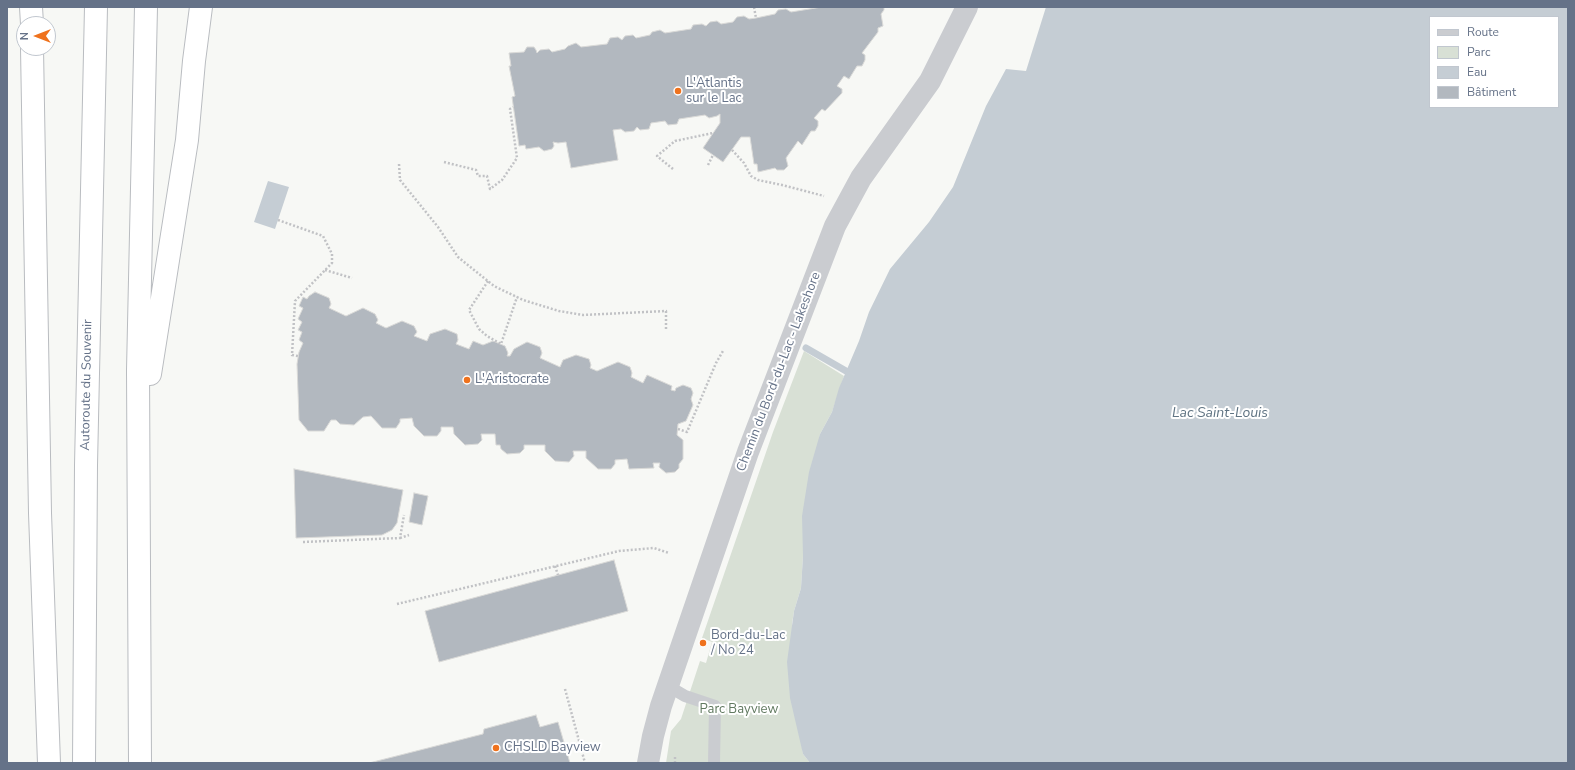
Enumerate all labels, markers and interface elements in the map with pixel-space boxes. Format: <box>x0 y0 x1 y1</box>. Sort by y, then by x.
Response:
north arrow <box>16 16 56 56</box>
legend <box>1429 16 1559 108</box>
text: Route <box>1467 24 1499 40</box>
text: N <box>17 32 32 40</box>
text: Parc <box>1467 44 1490 60</box>
text: Eau <box>1467 64 1487 80</box>
place label: L'Atlantis sur le Lac <box>686 76 742 107</box>
text: Bâtiment <box>1467 84 1516 100</box>
marker: L'Atlantis sur le Lac <box>673 86 683 96</box>
street label: Chemin du Bord-du-Lac - Lakeshore <box>734 270 824 474</box>
street label: Autoroute du Souvenir <box>78 319 96 451</box>
place label: L'Aristocrate <box>475 372 549 388</box>
marker: L'Aristocrate <box>462 375 472 385</box>
water label: Lac Saint-Louis <box>1172 406 1268 422</box>
place label: Bord-du-Lac / No 24 <box>711 628 785 659</box>
marker: Bord-du-Lac / No 24 <box>698 638 708 648</box>
park label: Parc Bayview <box>700 702 778 718</box>
place label: CHSLD Bayview <box>504 740 601 756</box>
marker: CHSLD Bayview <box>491 743 501 753</box>

